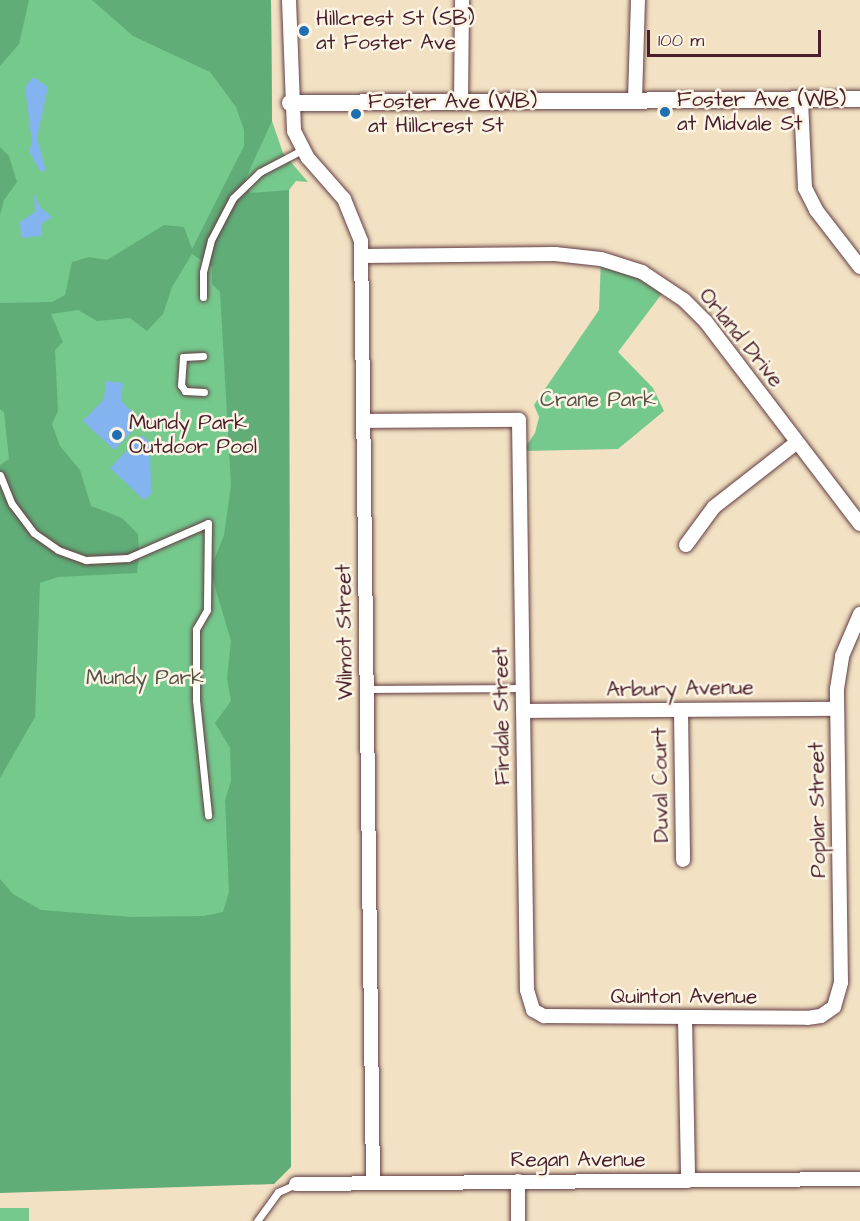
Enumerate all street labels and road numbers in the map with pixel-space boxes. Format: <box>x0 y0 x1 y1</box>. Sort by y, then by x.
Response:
street label: Orland Drive <box>693 283 789 393</box>
street label: Wilmot Street <box>331 564 359 700</box>
street label: Firdale Street <box>488 646 516 786</box>
street label: Arbury Avenue <box>606 675 754 703</box>
street label: Duval Court <box>647 727 675 843</box>
street label: Poplar Street <box>804 742 832 878</box>
street label: Quinton Avenue <box>611 984 757 1010</box>
street label: Regan Avenue <box>511 1147 645 1173</box>

